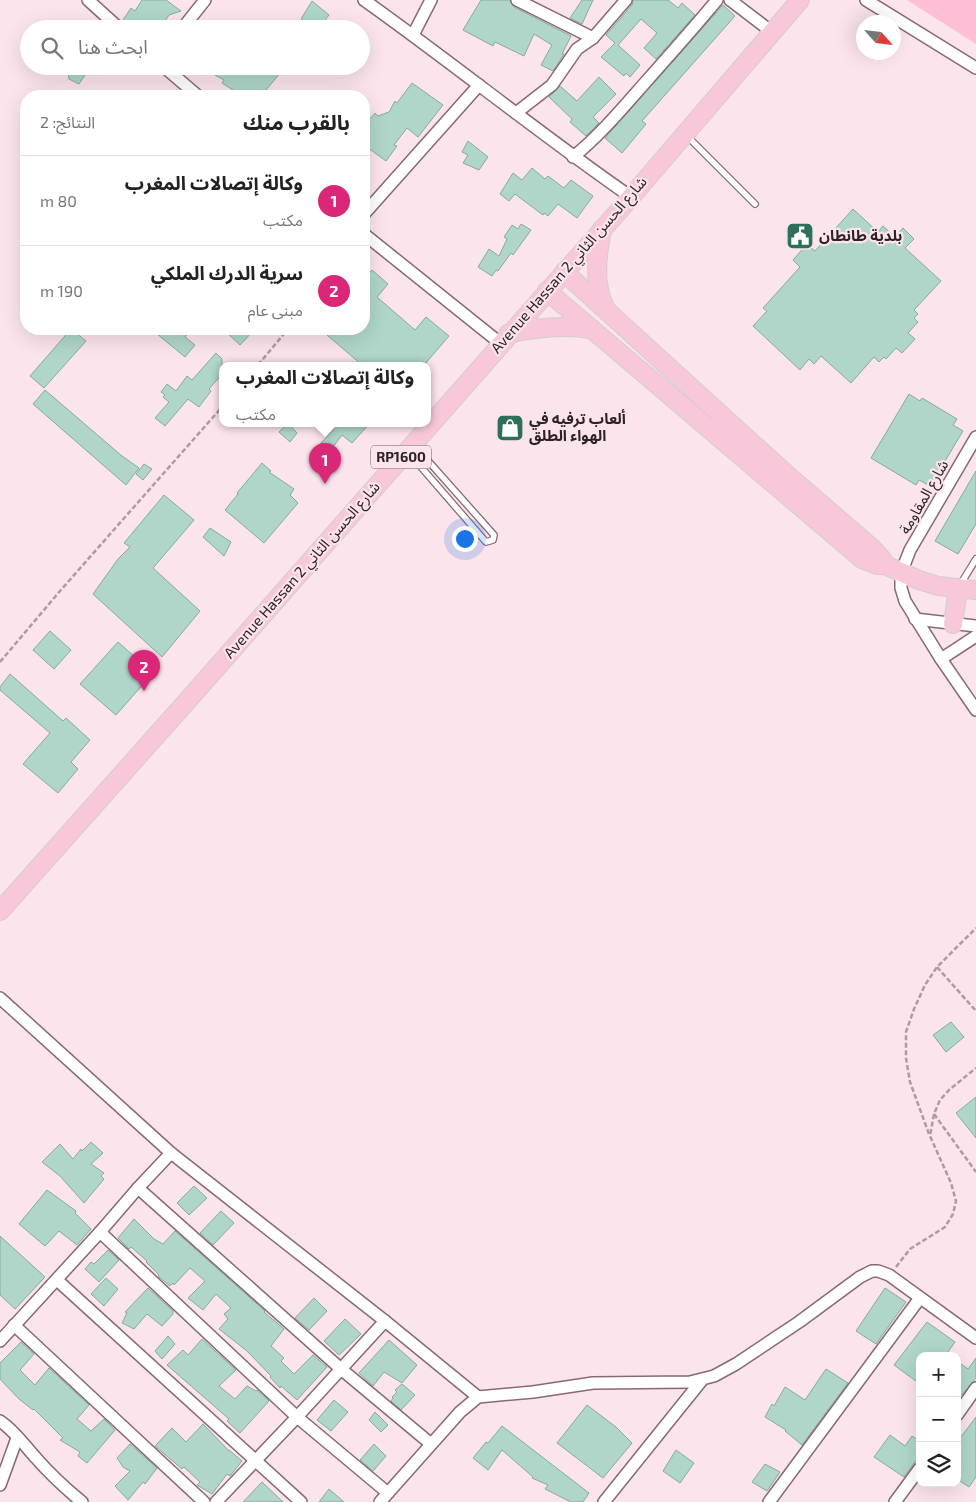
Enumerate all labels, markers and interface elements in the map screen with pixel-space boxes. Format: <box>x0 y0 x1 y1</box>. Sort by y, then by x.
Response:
north arrow <box>856 15 901 60</box>
search box <box>20 20 370 75</box>
icon: search <box>38 34 66 62</box>
text: ابحث هنا <box>78 35 148 58</box>
text: بالقرب منك <box>243 109 350 134</box>
text: النتائج: 2 <box>40 112 95 131</box>
text: وكالة إتصالات المغرب <box>125 171 303 194</box>
street label: Avenue Hassan 2 شارع الحسن الثاني <box>487 172 653 359</box>
text: 80 m <box>40 191 77 210</box>
text: 1 <box>331 191 337 210</box>
text: مكتب <box>263 210 303 229</box>
public building icon: بلدية طانطان <box>785 221 815 251</box>
place label: بلدية طانطان <box>819 226 902 244</box>
text: سرية الدرك الملكي <box>151 261 303 284</box>
text: 190 m <box>40 281 83 300</box>
text: 2 <box>329 281 339 300</box>
text: مبنى عام <box>248 300 303 319</box>
popup <box>219 362 431 427</box>
text: وكالة إتصالات المغرب <box>236 365 414 388</box>
text: مكتب <box>236 404 276 423</box>
place label: ألعاب ترفيه في الهواء الطلق <box>529 409 626 445</box>
shop icon: ألعاب ترفيه في الهواء الطلق <box>495 413 525 443</box>
pin: 1 <box>309 443 341 484</box>
road number: RP1600 <box>371 446 431 468</box>
street label: شارع المقاومة <box>895 456 955 539</box>
street label: Avenue Hassan 2 شارع الحسن الثاني <box>220 477 386 664</box>
your location <box>452 526 478 552</box>
pin: 2 <box>128 650 160 691</box>
map controls <box>916 1352 961 1487</box>
button: + <box>916 1352 961 1397</box>
button: − <box>916 1397 961 1442</box>
button: layers <box>916 1442 961 1487</box>

